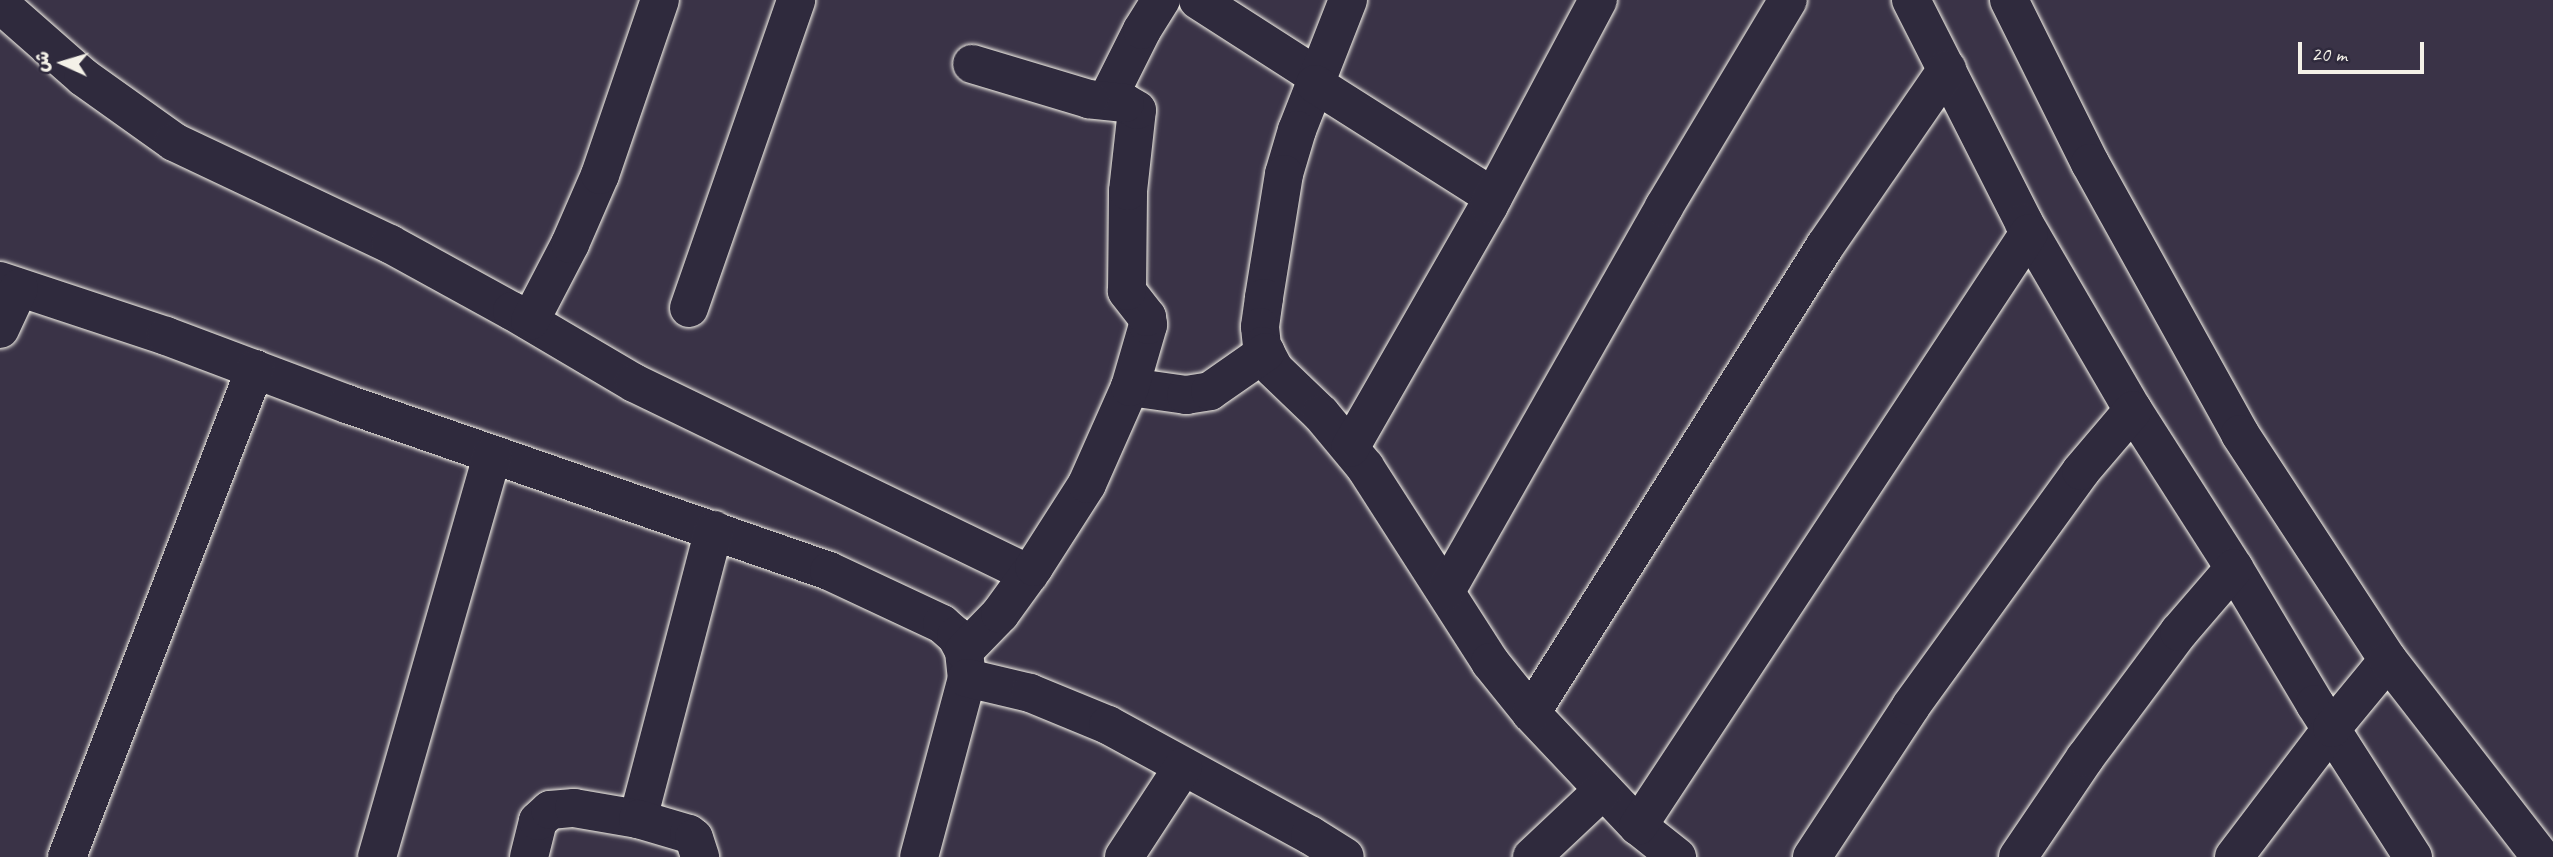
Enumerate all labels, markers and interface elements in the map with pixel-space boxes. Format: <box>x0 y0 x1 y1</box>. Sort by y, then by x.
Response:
north arrow <box>28 28 98 98</box>
scale bar <box>2301 28 2427 72</box>
text: 20 m <box>2311 41 2347 67</box>
text: ش <box>29 50 55 73</box>

